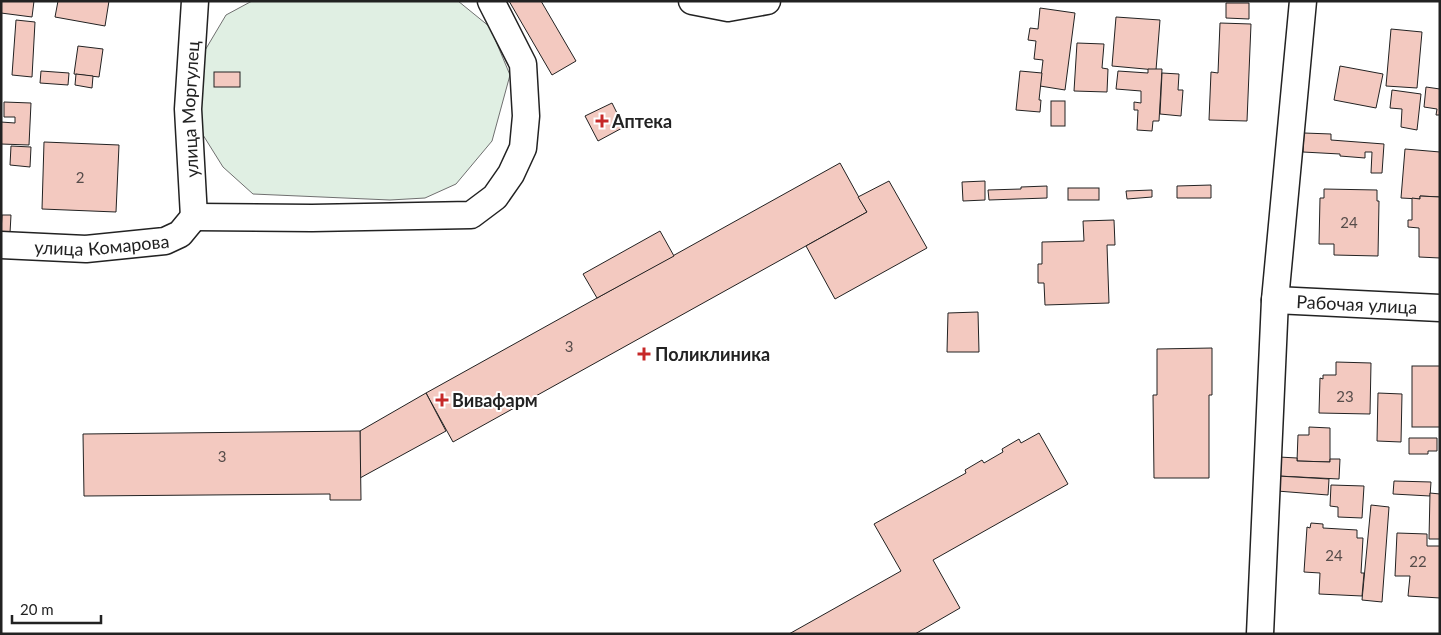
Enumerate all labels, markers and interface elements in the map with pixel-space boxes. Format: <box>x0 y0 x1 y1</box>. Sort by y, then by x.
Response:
street label: улица Моргулец <box>177 40 203 178</box>
place label: Аптека <box>611 110 672 132</box>
marker: Аптека <box>596 115 608 127</box>
house number: 2 <box>76 168 84 186</box>
house number: 24 <box>1340 213 1358 231</box>
street label: улица Комарова <box>34 230 170 260</box>
street label: Рабочая улица <box>1296 290 1418 318</box>
house number: 3 <box>565 337 573 355</box>
place label: Поликлиника <box>655 343 770 365</box>
marker: Поликлиника <box>637 347 651 361</box>
house number: 23 <box>1336 387 1354 405</box>
place label: Вивафарм <box>452 389 538 411</box>
marker: Вивафарм <box>436 394 448 406</box>
house number: 3 <box>218 447 226 465</box>
house number: 24 <box>1325 546 1343 564</box>
house number: 22 <box>1409 552 1427 570</box>
scale bar <box>12 592 101 624</box>
text: 20 m <box>20 600 54 618</box>

